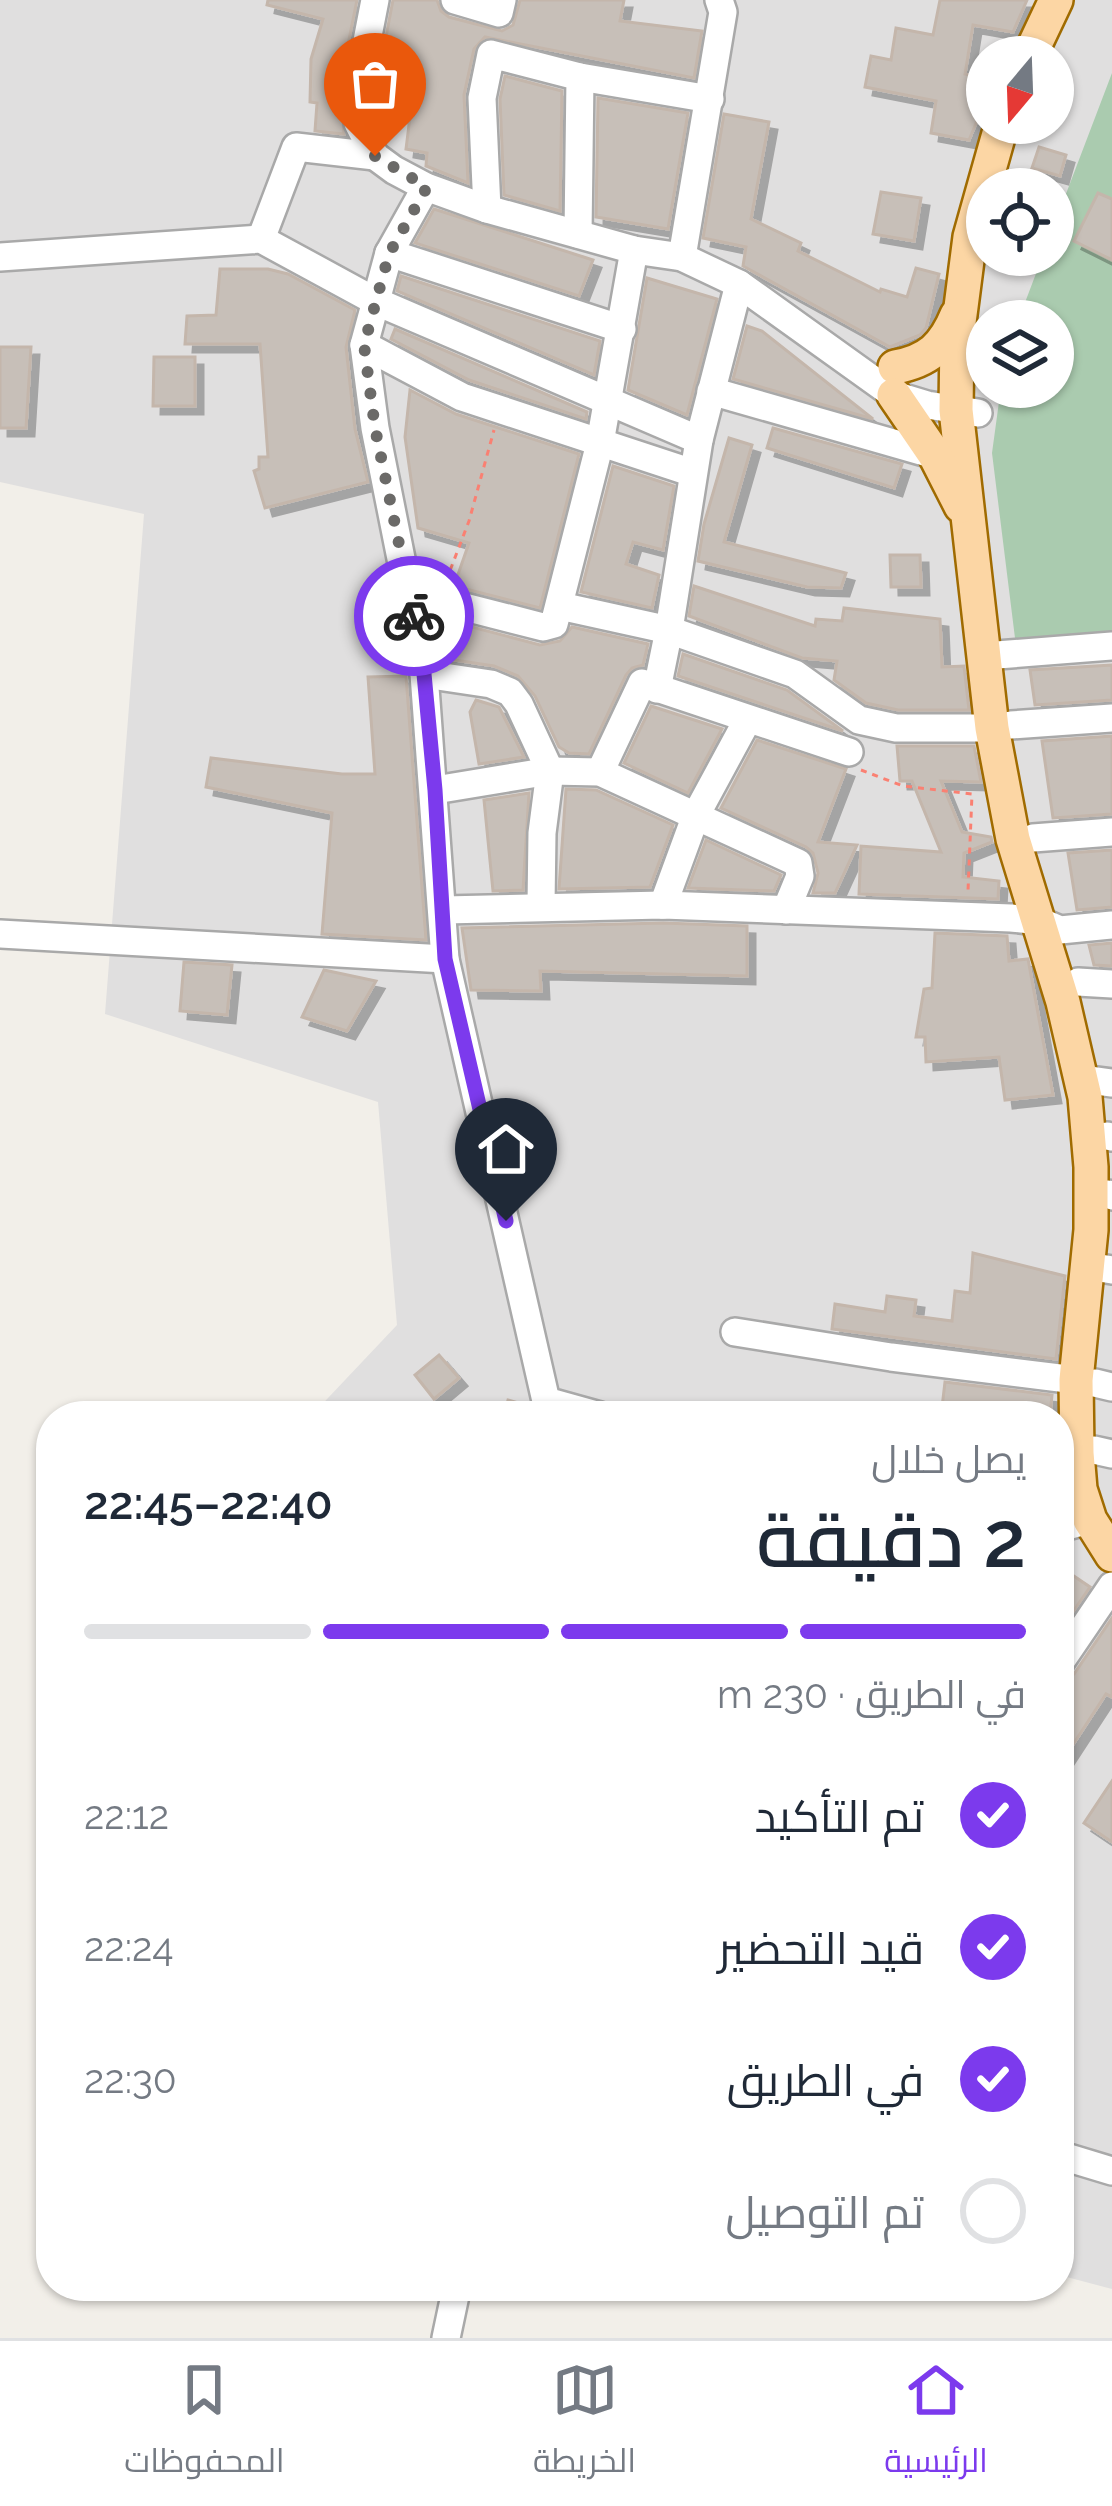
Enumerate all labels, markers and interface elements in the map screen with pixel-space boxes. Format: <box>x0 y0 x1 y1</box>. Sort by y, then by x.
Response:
pin <box>324 33 426 156</box>
north arrow <box>966 36 1074 144</box>
map controls <box>966 36 1074 408</box>
icon: bag <box>342 51 408 117</box>
button: locate <box>966 168 1074 276</box>
button: layers <box>966 300 1074 408</box>
courier <box>354 556 474 676</box>
icon: bike <box>381 583 447 649</box>
pin <box>455 1098 557 1221</box>
icon: home <box>473 1116 539 1182</box>
text: يصل خلال <box>871 1436 1026 1482</box>
text: 22:40–22:45 <box>84 1477 333 1530</box>
text: 2 دقيقة <box>756 1494 1026 1585</box>
text: في الطريق · 230 m <box>717 1671 1026 1717</box>
icon: check <box>960 1782 1026 1848</box>
text: تم التأكيد <box>754 1790 924 1843</box>
text: 22:12 <box>84 1792 169 1838</box>
icon: check <box>960 1914 1026 1980</box>
text: قيد التحضير <box>718 1922 924 1975</box>
text: 22:24 <box>84 1924 174 1970</box>
icon: check <box>960 2046 1026 2112</box>
text: في الطريق <box>727 2054 924 2107</box>
text: 22:30 <box>84 2056 177 2102</box>
text: تم التوصيل <box>726 2186 924 2239</box>
tab: المحفوظات <box>124 2357 285 2491</box>
tab: الخريطة <box>533 2357 636 2491</box>
tab: الرئيسية <box>884 2357 988 2491</box>

